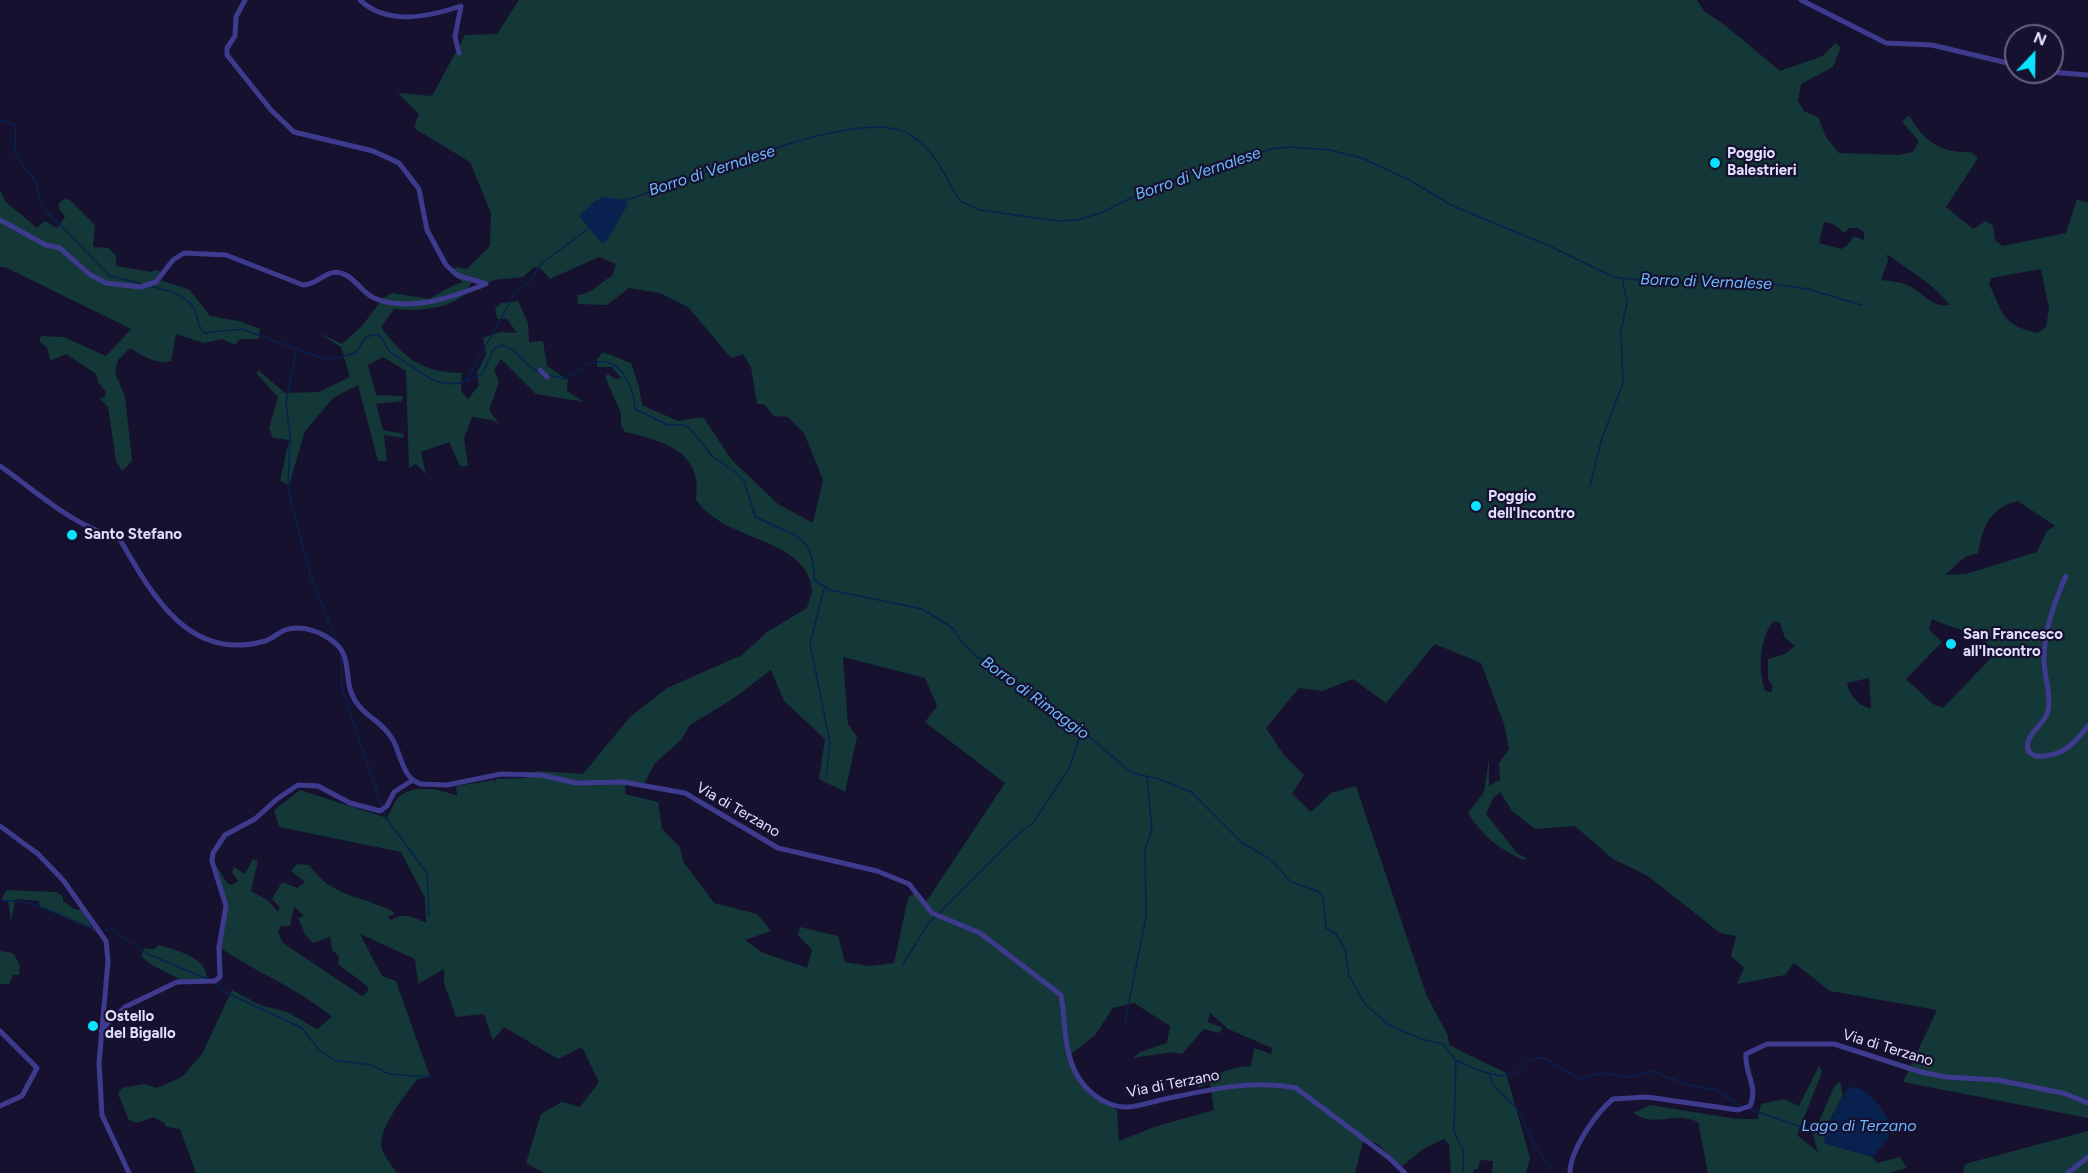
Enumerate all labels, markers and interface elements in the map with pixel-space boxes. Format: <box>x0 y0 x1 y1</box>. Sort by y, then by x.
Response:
north arrow <box>2004 24 2064 84</box>
text: N <box>2031 28 2049 50</box>
water label: Borro di Vernalese <box>646 142 778 200</box>
water label: Borro di Vernalese <box>1133 143 1263 205</box>
place label: Poggio Balestrieri <box>1727 145 1797 180</box>
marker: Poggio Balestrieri <box>1708 156 1722 170</box>
water label: Borro di Vernalese <box>1640 270 1772 294</box>
place label: Poggio dell'Incontro <box>1488 488 1575 523</box>
marker: Poggio dell'Incontro <box>1469 499 1483 513</box>
place label: Santo Stefano <box>84 526 182 544</box>
marker: Santo Stefano <box>65 528 79 542</box>
place label: San Francesco all'Incontro <box>1963 626 2063 661</box>
marker: San Francesco all'Incontro <box>1944 637 1958 651</box>
water label: Borro di Rimaggio <box>977 652 1093 744</box>
street label: Via di Terzano <box>693 779 783 841</box>
place label: Ostello del Bigallo <box>105 1008 176 1043</box>
marker: Ostello del Bigallo <box>86 1019 100 1033</box>
street label: Via di Terzano <box>1840 1026 1936 1070</box>
street label: Via di Terzano <box>1125 1066 1221 1102</box>
water label: Lago di Terzano <box>1802 1116 1916 1136</box>

